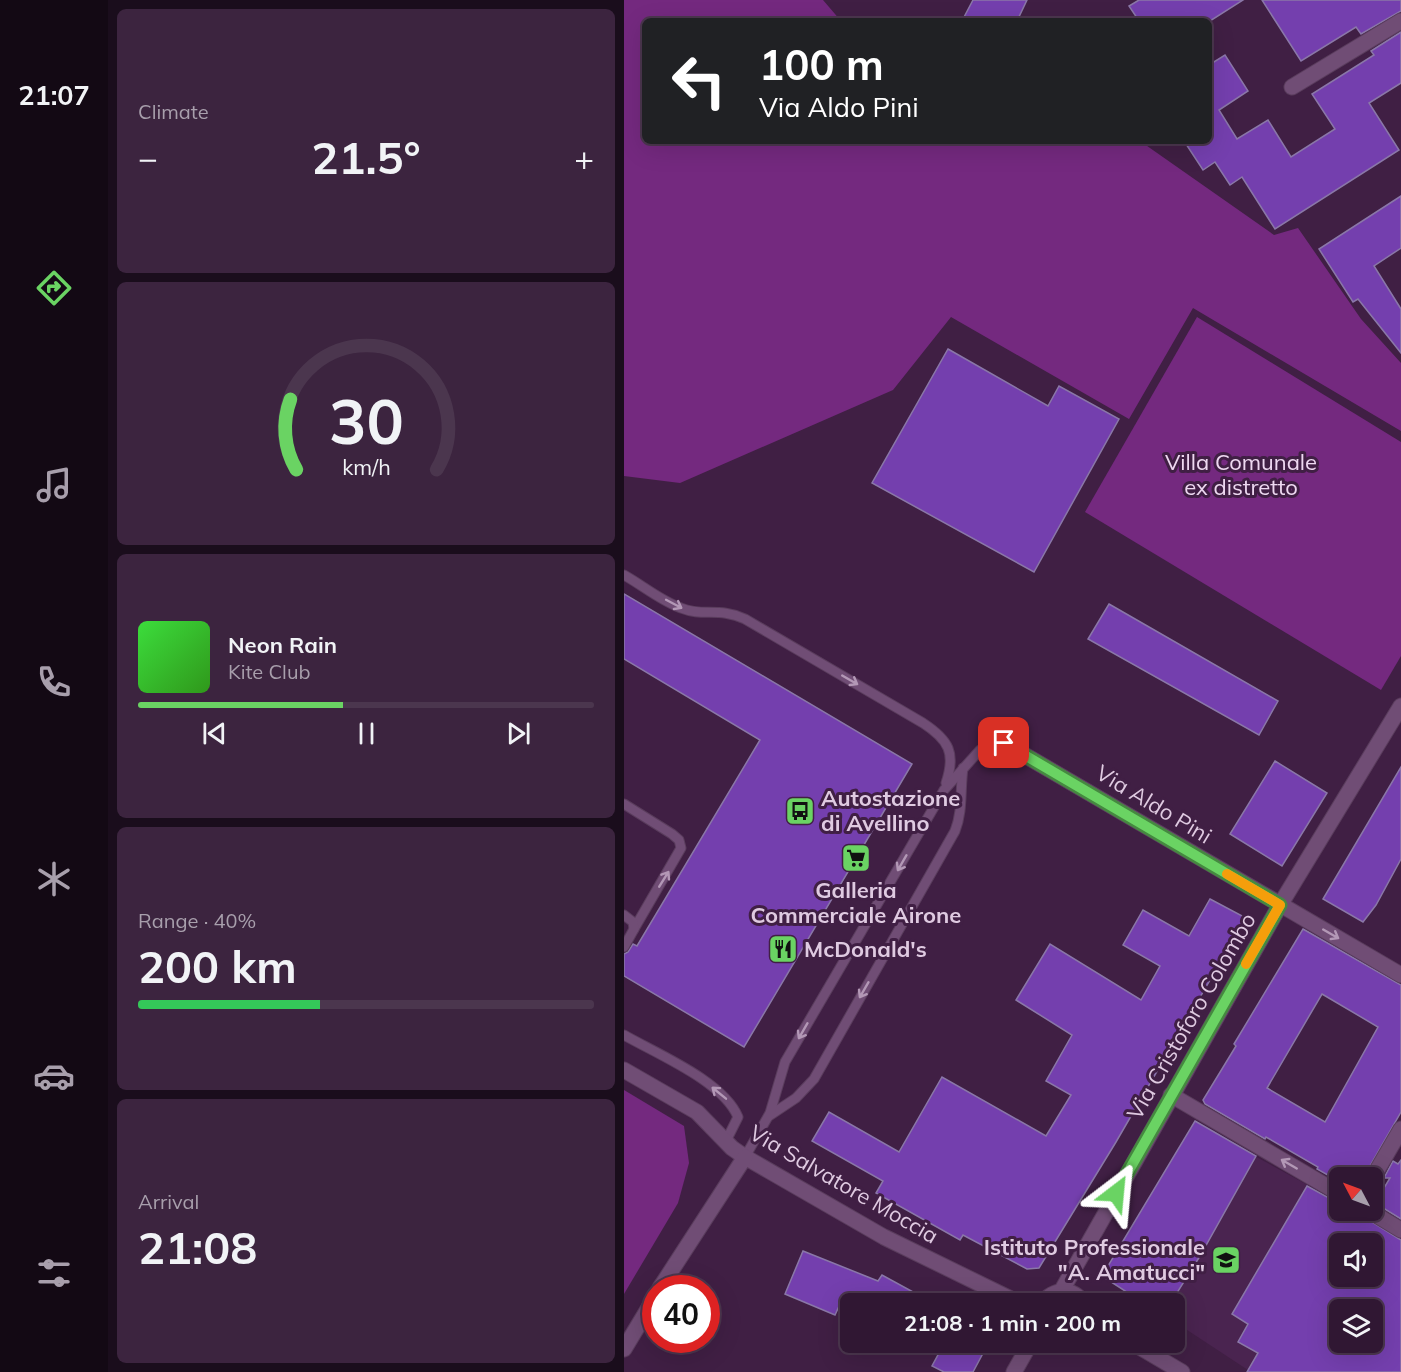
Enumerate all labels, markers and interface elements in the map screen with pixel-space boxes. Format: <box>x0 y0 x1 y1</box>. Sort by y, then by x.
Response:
text: 100 m <box>759 38 884 91</box>
icon: left <box>660 42 738 120</box>
text: 21:07 <box>18 78 90 112</box>
text: Via Aldo Pini <box>759 90 919 124</box>
text: Climate <box>138 99 209 124</box>
text: 21.5° <box>311 129 421 185</box>
text: − <box>138 137 158 178</box>
text: + <box>574 137 594 178</box>
icon: directions <box>33 267 75 309</box>
text: 30 <box>329 382 403 461</box>
park label: Villa Comunale ex distretto <box>1165 448 1317 501</box>
text: km/h <box>342 454 390 481</box>
icon: music <box>33 464 75 506</box>
one-way arrow <box>665 599 683 610</box>
text: Neon Rain <box>228 631 337 659</box>
text: Kite Club <box>228 659 310 684</box>
icon: phone <box>33 661 75 703</box>
one-way arrow <box>841 675 858 687</box>
icon: previous <box>198 717 231 750</box>
icon: pause <box>350 717 383 750</box>
icon: next <box>502 717 535 750</box>
pin <box>978 717 1029 768</box>
icon: arrive <box>987 726 1020 759</box>
street label: Via Aldo Pini <box>1091 758 1217 850</box>
place label: Autostazione di Avellino <box>821 784 960 837</box>
bus stop icon: Autostazione di Avellino <box>784 795 816 827</box>
supermarket icon: Galleria Commerciale Airone <box>840 842 872 874</box>
one-way arrow <box>895 854 907 871</box>
icon: climate <box>33 858 75 900</box>
one-way arrow <box>659 871 671 888</box>
place label: Galleria Commerciale Airone <box>751 876 961 929</box>
text: Range · 40% <box>138 908 256 933</box>
street label: Via Cristoforo Colombo <box>1120 908 1262 1124</box>
one-way arrow <box>1322 929 1339 941</box>
restaurant icon: McDonald's <box>767 933 799 965</box>
place label: McDonald's <box>804 935 927 963</box>
text: 200 km <box>138 938 297 994</box>
one-way arrow <box>858 981 870 998</box>
one-way arrow <box>797 1022 809 1039</box>
icon: car <box>33 1055 75 1097</box>
one-way arrow <box>711 1087 727 1100</box>
street label: Via Salvatore Moccia <box>745 1119 943 1249</box>
one-way arrow <box>1281 1158 1298 1170</box>
position arrow <box>1084 1161 1148 1225</box>
north arrow <box>1329 1167 1383 1221</box>
map controls <box>1329 1167 1383 1353</box>
text: Arrival <box>138 1189 199 1214</box>
text: 21:08 <box>138 1219 257 1275</box>
place label: Istituto Professionale "A. Amatucci" <box>984 1233 1205 1286</box>
button: sound <box>1329 1233 1383 1287</box>
school or university icon: Istituto Professionale "A. Amatucci" <box>1210 1244 1242 1276</box>
icon: filters <box>33 1252 75 1294</box>
speed limit sign: 40 <box>642 1275 720 1353</box>
button: layers <box>1329 1299 1383 1353</box>
text: 21:08 · 1 min · 200 m <box>904 1309 1121 1337</box>

